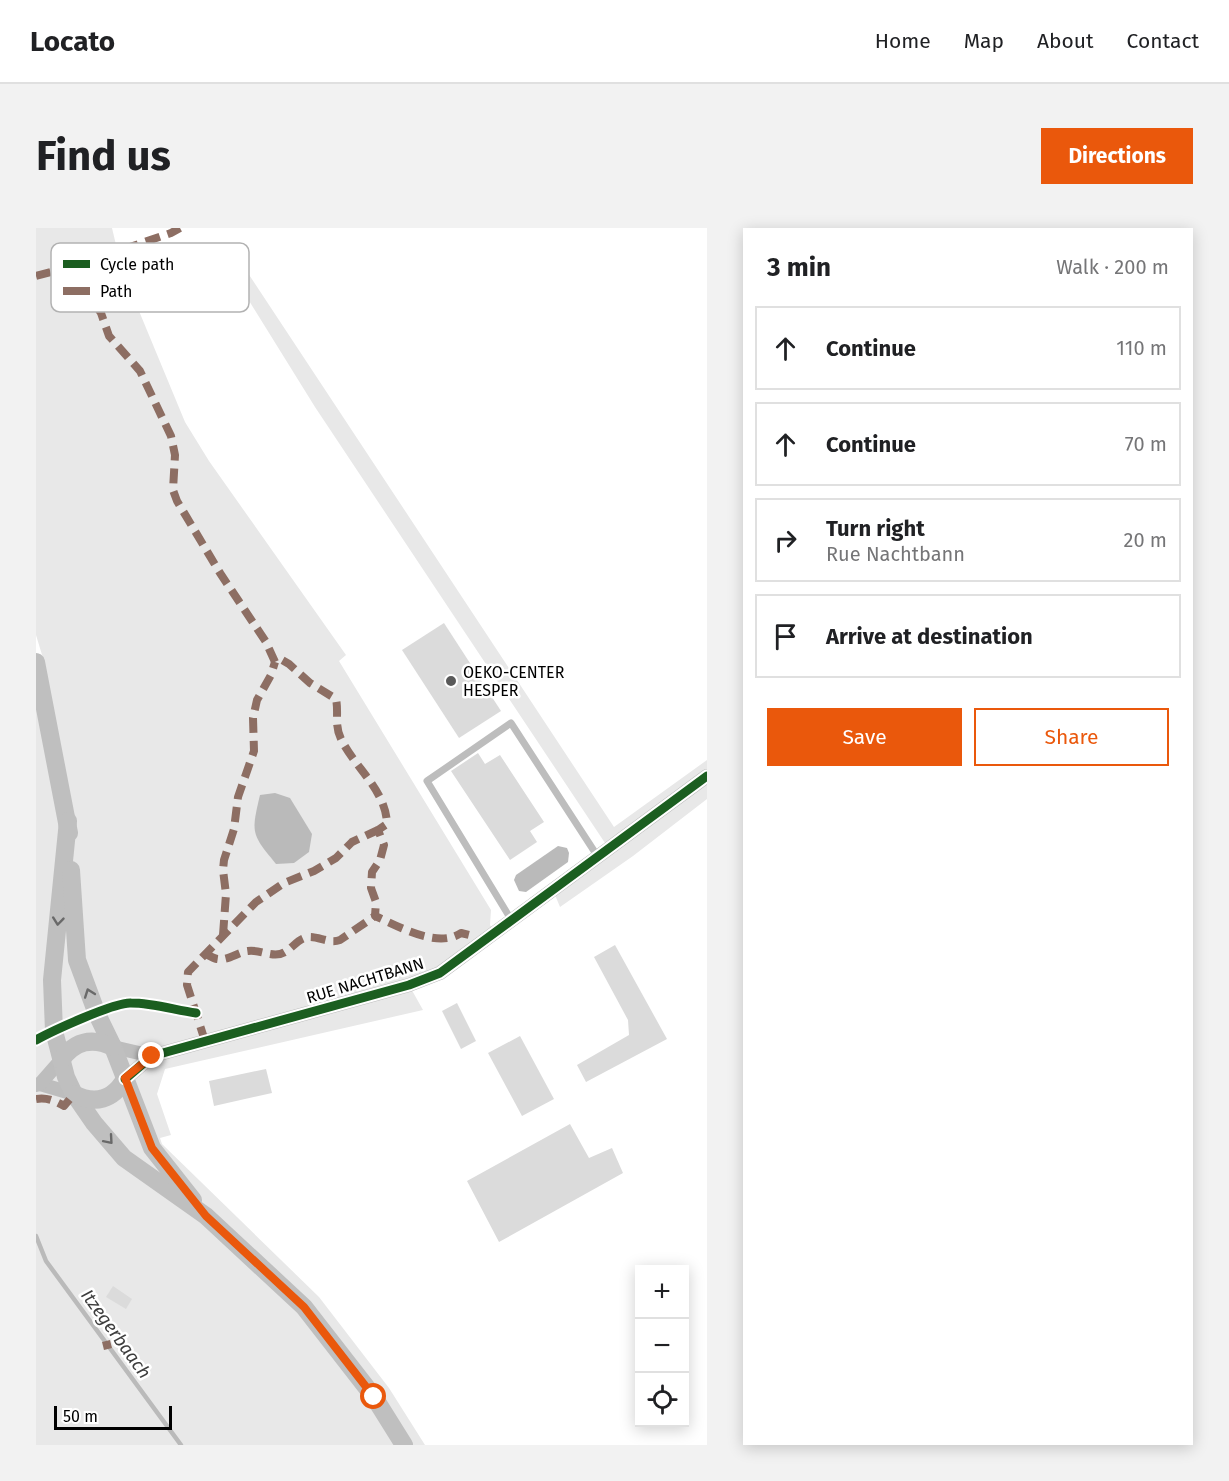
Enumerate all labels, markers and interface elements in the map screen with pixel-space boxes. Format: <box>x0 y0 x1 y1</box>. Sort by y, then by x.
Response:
text: Locato <box>30 25 115 58</box>
text: Home <box>875 28 931 54</box>
text: Map <box>964 28 1004 54</box>
text: About <box>1037 28 1094 54</box>
text: Contact <box>1127 28 1199 54</box>
button: Directions <box>1041 128 1193 184</box>
text: Find us <box>36 131 171 181</box>
legend <box>51 243 249 312</box>
text: 3 min <box>767 252 831 283</box>
text: Cycle path <box>100 255 174 274</box>
text: Walk · 200 m <box>1056 255 1169 279</box>
text: Path <box>100 282 132 301</box>
icon: ahead <box>769 332 802 365</box>
text: Continue <box>826 335 916 362</box>
text: 110 m <box>1116 336 1167 360</box>
icon: ahead <box>769 428 802 461</box>
text: Continue <box>826 431 916 458</box>
text: 70 m <box>1125 432 1167 456</box>
text: Turn right <box>826 515 925 542</box>
icon: right <box>769 524 802 557</box>
text: 20 m <box>1124 528 1167 552</box>
text: Rue Nachtbann <box>826 542 965 566</box>
icon: arrive <box>769 620 802 653</box>
text: Arrive at destination <box>826 623 1033 650</box>
place label: OEKO-CENTER HESPER <box>463 663 565 700</box>
marker: OEKO-CENTER HESPER <box>444 674 458 688</box>
button: Save <box>767 708 962 766</box>
button: Share <box>974 708 1169 766</box>
one-way arrow <box>52 917 65 926</box>
street label: RUE NACHTBANN <box>304 954 426 1007</box>
one-way arrow <box>84 988 97 999</box>
route end <box>138 1042 164 1068</box>
one-way arrow <box>102 1133 113 1144</box>
map controls <box>635 1265 689 1427</box>
button: + <box>635 1265 689 1319</box>
water label: Itzegerbaach <box>76 1285 156 1383</box>
button: − <box>635 1319 689 1373</box>
button: locate <box>635 1373 689 1427</box>
route start <box>360 1383 386 1409</box>
scale bar <box>54 1403 172 1430</box>
text: 50 m <box>63 1407 98 1426</box>

